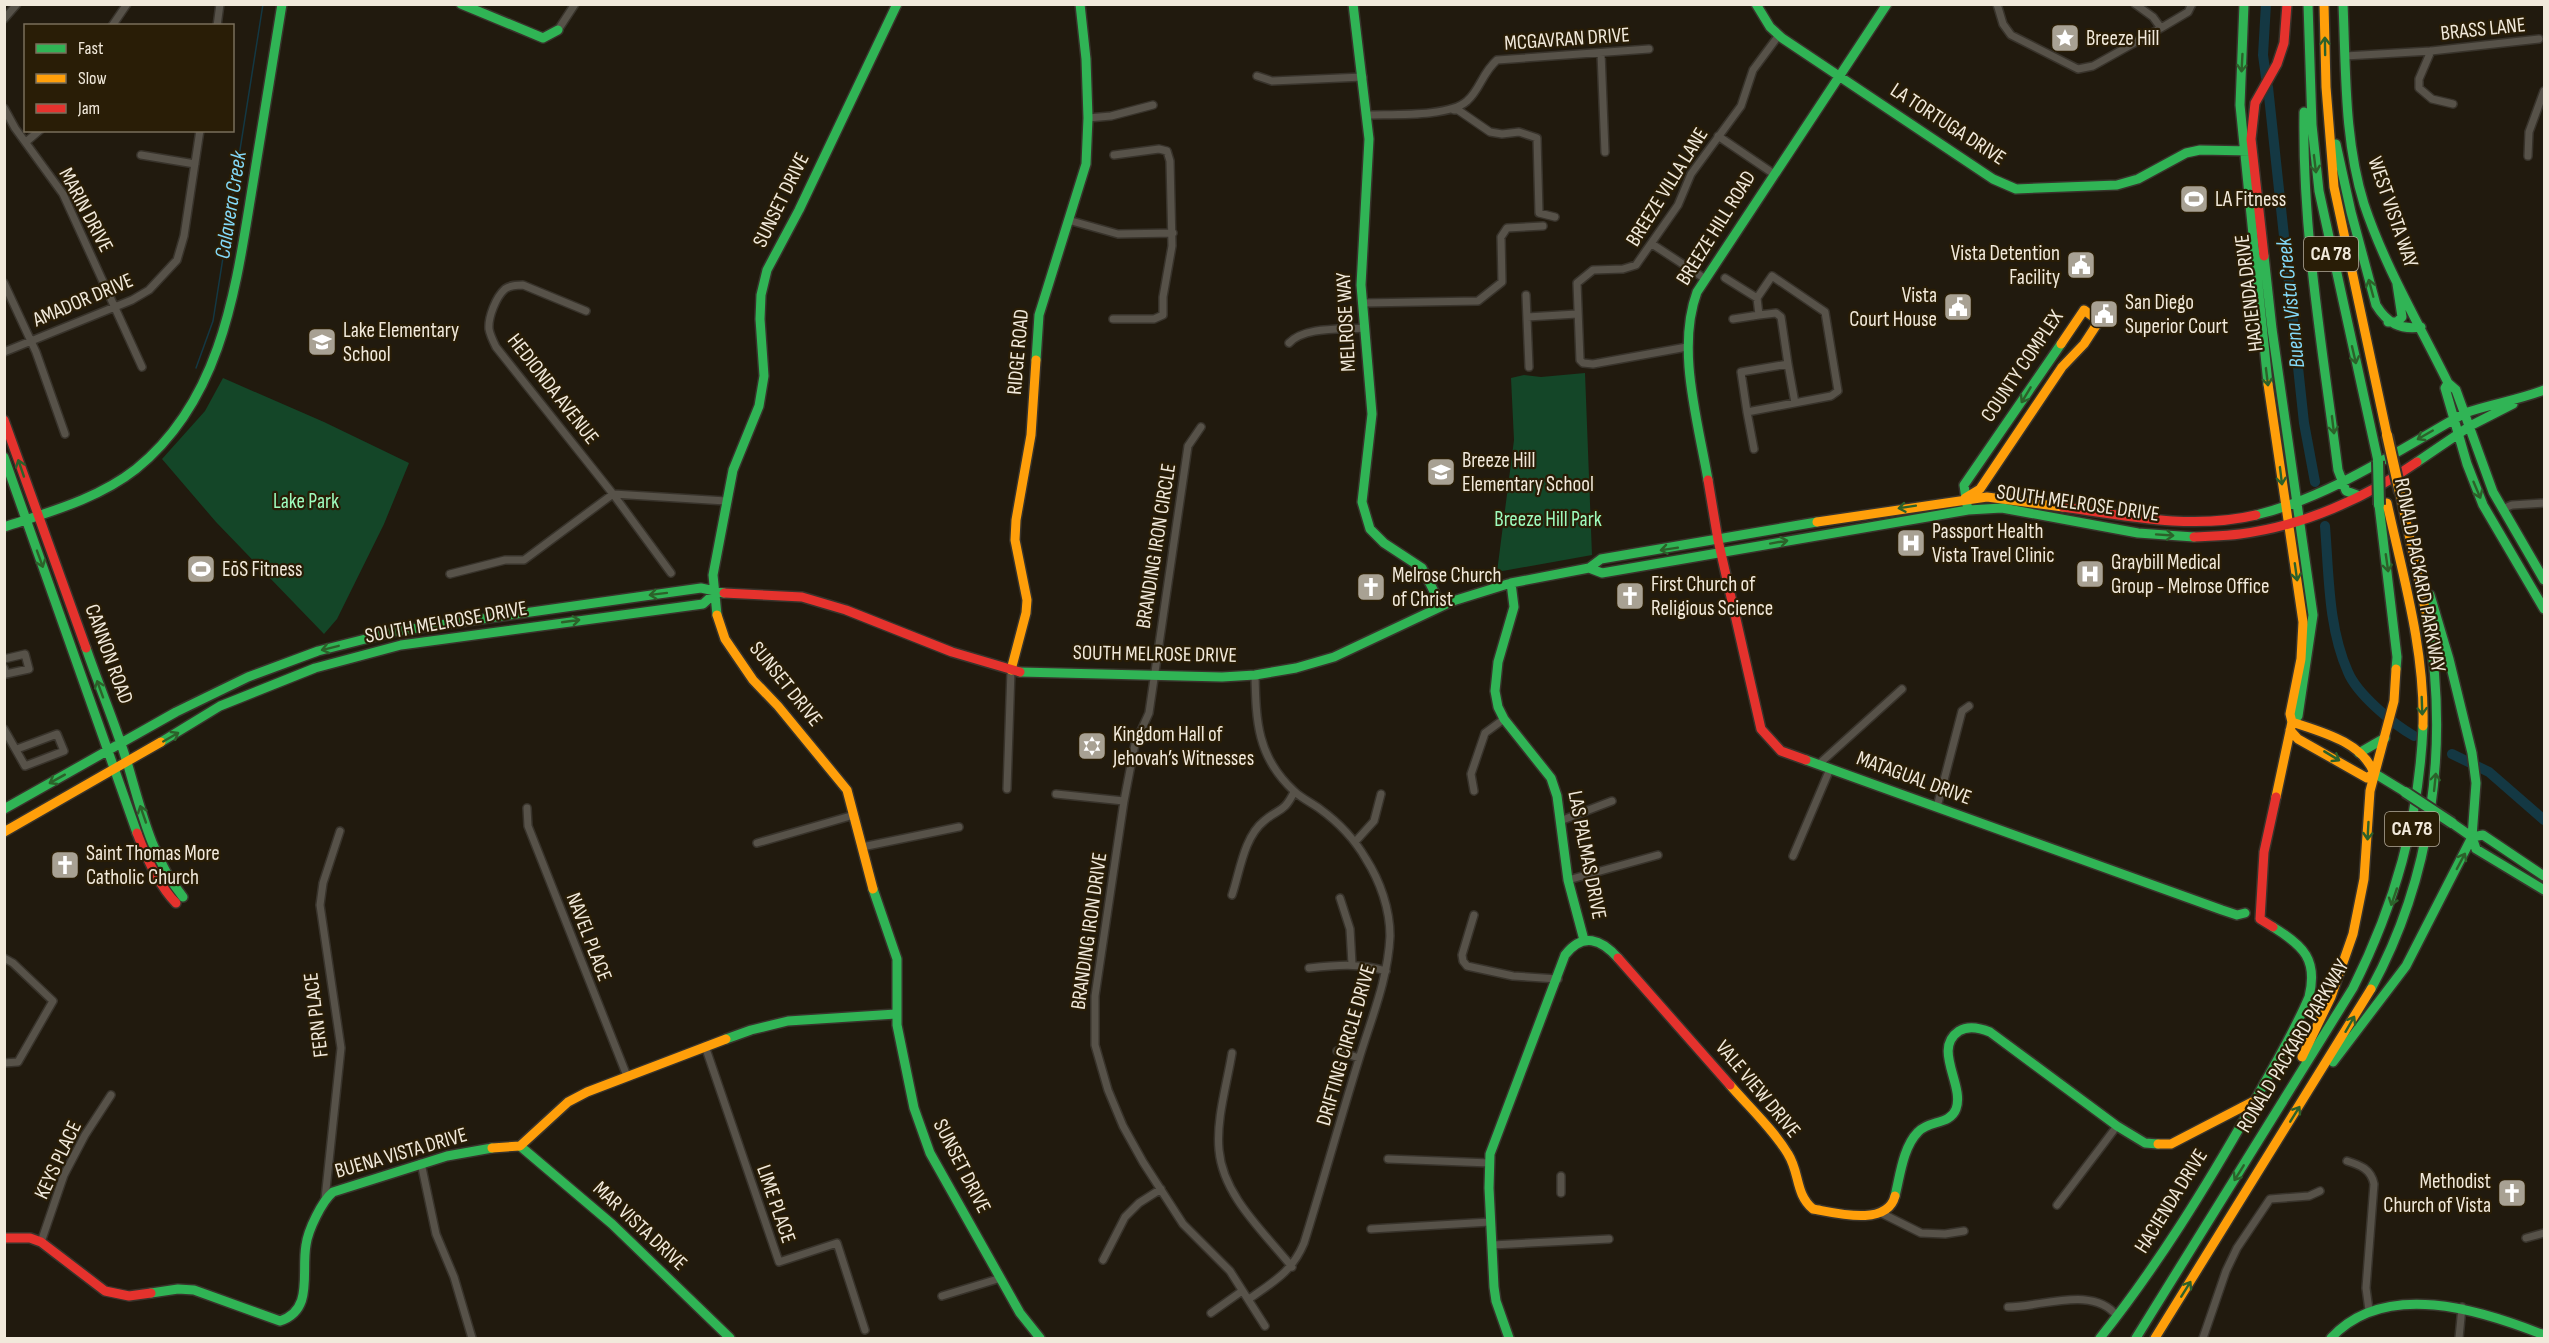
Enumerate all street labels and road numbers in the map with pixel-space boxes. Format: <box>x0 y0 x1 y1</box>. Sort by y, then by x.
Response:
street label: BRASS LANE <box>2439 12 2527 46</box>
street label: MCGAVRAN DRIVE <box>1503 22 1631 56</box>
street label: LA TORTUGA DRIVE <box>1886 77 2010 171</box>
street label: BREEZE VILLA LANE <box>1621 123 1713 251</box>
street label: SUNSET DRIVE <box>747 149 815 251</box>
street label: WEST VISTA WAY <box>2362 153 2424 271</box>
street label: MARIN DRIVE <box>53 164 119 256</box>
street label: BREEZE HILL ROAD <box>1671 166 1761 290</box>
street label: HACIENDA DRIVE <box>2229 233 2269 353</box>
road number: CA 78 <box>2304 237 2358 271</box>
street label: AMADOR DRIVE <box>28 268 137 333</box>
street label: MELROSE WAY <box>1331 271 1361 372</box>
street label: COUNTY COMPLEX <box>1976 305 2069 427</box>
street label: RIDGE ROAD <box>1002 308 1034 396</box>
street label: HEDIONDA AVENUE <box>502 329 604 449</box>
street label: BRANDING IRON CIRCLE <box>1131 462 1181 630</box>
street label: RONALD PACKARD PARKWAY <box>2389 476 2451 674</box>
street label: SOUTH MELROSE DRIVE <box>1995 479 2161 527</box>
street label: SOUTH MELROSE DRIVE <box>363 595 529 649</box>
street label: CANNON ROAD <box>79 601 139 707</box>
street label: SUNSET DRIVE <box>744 637 828 731</box>
street label: SOUTH MELROSE DRIVE <box>1073 640 1237 668</box>
street label: MATAGUAL DRIVE <box>1853 746 1975 810</box>
street label: LAS PALMAS DRIVE <box>1562 789 1612 921</box>
road number: CA 78 <box>2385 812 2439 846</box>
street label: BRANDING IRON DRIVE <box>1066 851 1112 1011</box>
street label: NAVEL PLACE <box>561 889 617 985</box>
street label: RONALD PACKARD PARKWAY <box>2231 955 2355 1137</box>
street label: DRIFTING CIRCLE DRIVE <box>1311 962 1381 1128</box>
street label: FERN PLACE <box>298 971 334 1059</box>
street label: VALE VIEW DRIVE <box>1710 1035 1806 1143</box>
street label: SUNSET DRIVE <box>928 1115 996 1217</box>
street label: KEYS PLACE <box>29 1117 87 1203</box>
street label: BUENA VISTA DRIVE <box>332 1122 470 1184</box>
street label: HACIENDA DRIVE <box>2129 1144 2213 1258</box>
street label: LIME PLACE <box>751 1162 801 1246</box>
street label: MAR VISTA DRIVE <box>588 1176 692 1276</box>

